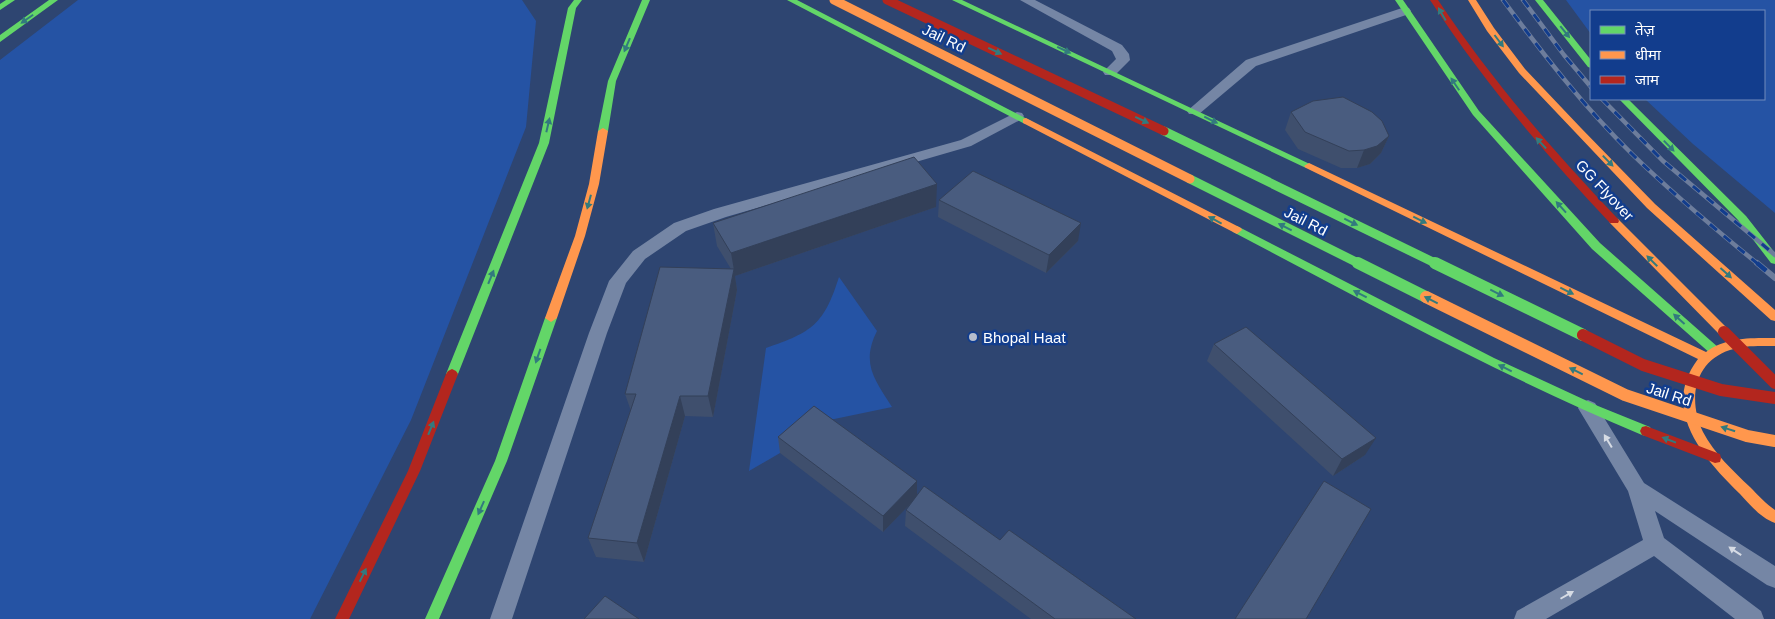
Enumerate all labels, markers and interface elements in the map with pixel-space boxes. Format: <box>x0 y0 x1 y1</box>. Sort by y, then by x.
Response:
one-way arrow <box>1438 7 1447 21</box>
legend <box>1590 10 1765 100</box>
one-way arrow <box>20 14 34 24</box>
street label: Jail Rd <box>920 20 968 56</box>
text: तेज़ <box>1635 21 1656 38</box>
one-way arrow <box>1560 26 1571 39</box>
one-way arrow <box>1493 34 1504 47</box>
one-way arrow <box>623 38 631 52</box>
one-way arrow <box>1057 46 1071 54</box>
text: धीमा <box>1635 46 1662 63</box>
one-way arrow <box>988 47 1002 55</box>
text: जाम <box>1635 71 1660 88</box>
one-way arrow <box>1450 77 1460 91</box>
one-way arrow <box>1135 116 1149 124</box>
one-way arrow <box>1204 116 1218 124</box>
one-way arrow <box>544 117 552 132</box>
one-way arrow <box>1535 137 1547 149</box>
one-way arrow <box>1662 140 1674 152</box>
one-way arrow <box>1602 155 1614 167</box>
street label: GG Flyover <box>1573 156 1637 224</box>
one-way arrow <box>585 194 593 210</box>
one-way arrow <box>1555 201 1567 213</box>
street label: Jail Rd <box>1282 203 1330 239</box>
one-way arrow <box>1208 216 1222 224</box>
one-way arrow <box>1413 216 1428 225</box>
one-way arrow <box>1344 218 1358 226</box>
one-way arrow <box>1278 223 1292 231</box>
one-way arrow <box>1647 255 1659 267</box>
one-way arrow <box>1719 267 1731 279</box>
one-way arrow <box>487 269 495 284</box>
one-way arrow <box>1560 287 1574 295</box>
one-way arrow <box>1490 289 1504 297</box>
one-way arrow <box>1352 290 1367 298</box>
one-way arrow <box>1423 296 1438 304</box>
one-way arrow <box>1673 313 1685 325</box>
place label: Bhopal Haat <box>983 329 1066 346</box>
marker: Bhopal Haat <box>967 331 979 343</box>
one-way arrow <box>534 349 542 364</box>
one-way arrow <box>1497 363 1512 372</box>
one-way arrow <box>1569 367 1583 375</box>
street label: Jail Rd <box>1645 379 1693 409</box>
one-way arrow <box>427 420 435 435</box>
one-way arrow <box>1720 425 1735 433</box>
one-way arrow <box>1603 435 1612 448</box>
one-way arrow <box>1661 436 1676 444</box>
one-way arrow <box>476 501 484 515</box>
one-way arrow <box>1728 546 1742 555</box>
one-way arrow <box>359 568 367 582</box>
one-way arrow <box>1560 590 1573 599</box>

